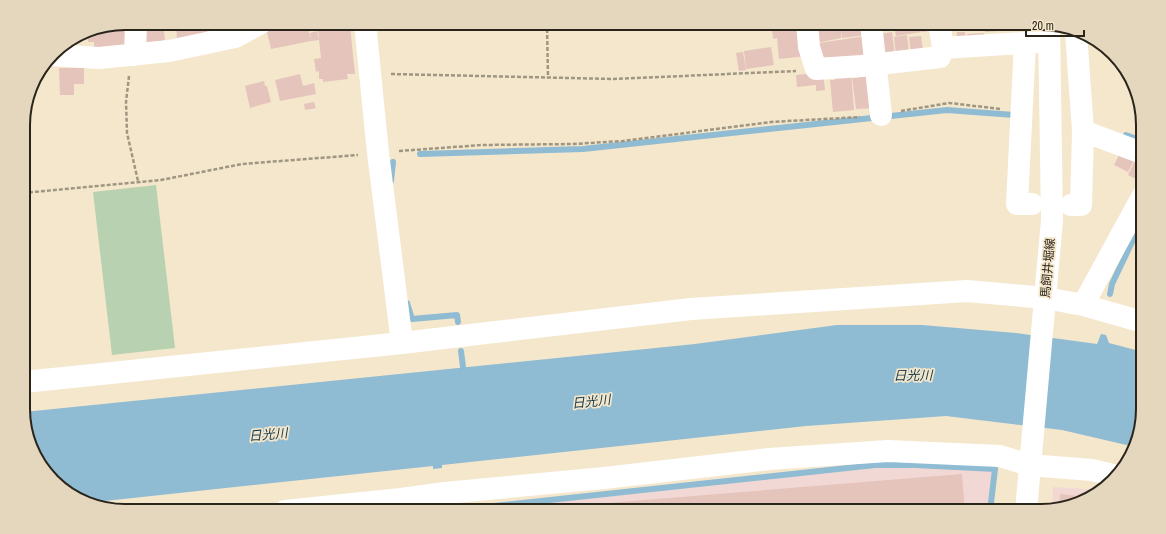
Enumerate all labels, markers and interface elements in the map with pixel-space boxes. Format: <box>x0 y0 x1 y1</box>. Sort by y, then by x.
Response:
scale bar <box>1026 12 1084 38</box>
text: 20 m <box>1032 18 1054 34</box>
street label: 馬飼井堀線 <box>1037 237 1059 299</box>
water label: 日光川 <box>893 367 935 384</box>
water label: 日光川 <box>571 391 613 412</box>
water label: 日光川 <box>248 424 290 445</box>

